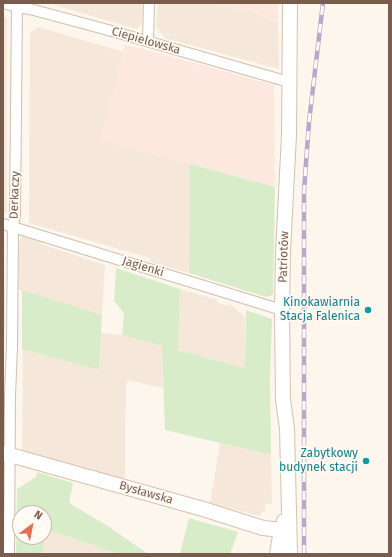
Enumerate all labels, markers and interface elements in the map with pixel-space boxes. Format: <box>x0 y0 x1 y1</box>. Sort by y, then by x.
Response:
street label: Ciepielowska <box>110 24 182 58</box>
street label: Derkaczy <box>7 171 23 219</box>
street label: Patriotów <box>276 231 292 283</box>
street label: Jagienki <box>120 254 166 280</box>
place label: Kinokawiarnia Stacja Falenica <box>280 296 360 324</box>
marker: Kinokawiarnia Stacja Falenica <box>363 305 373 315</box>
place label: Zabytkowy budynek stacji <box>279 447 358 475</box>
marker: Zabytkowy budynek stacji <box>361 456 371 466</box>
street label: Bysławska <box>117 478 175 508</box>
north arrow <box>12 505 52 545</box>
text: N <box>32 508 45 523</box>

